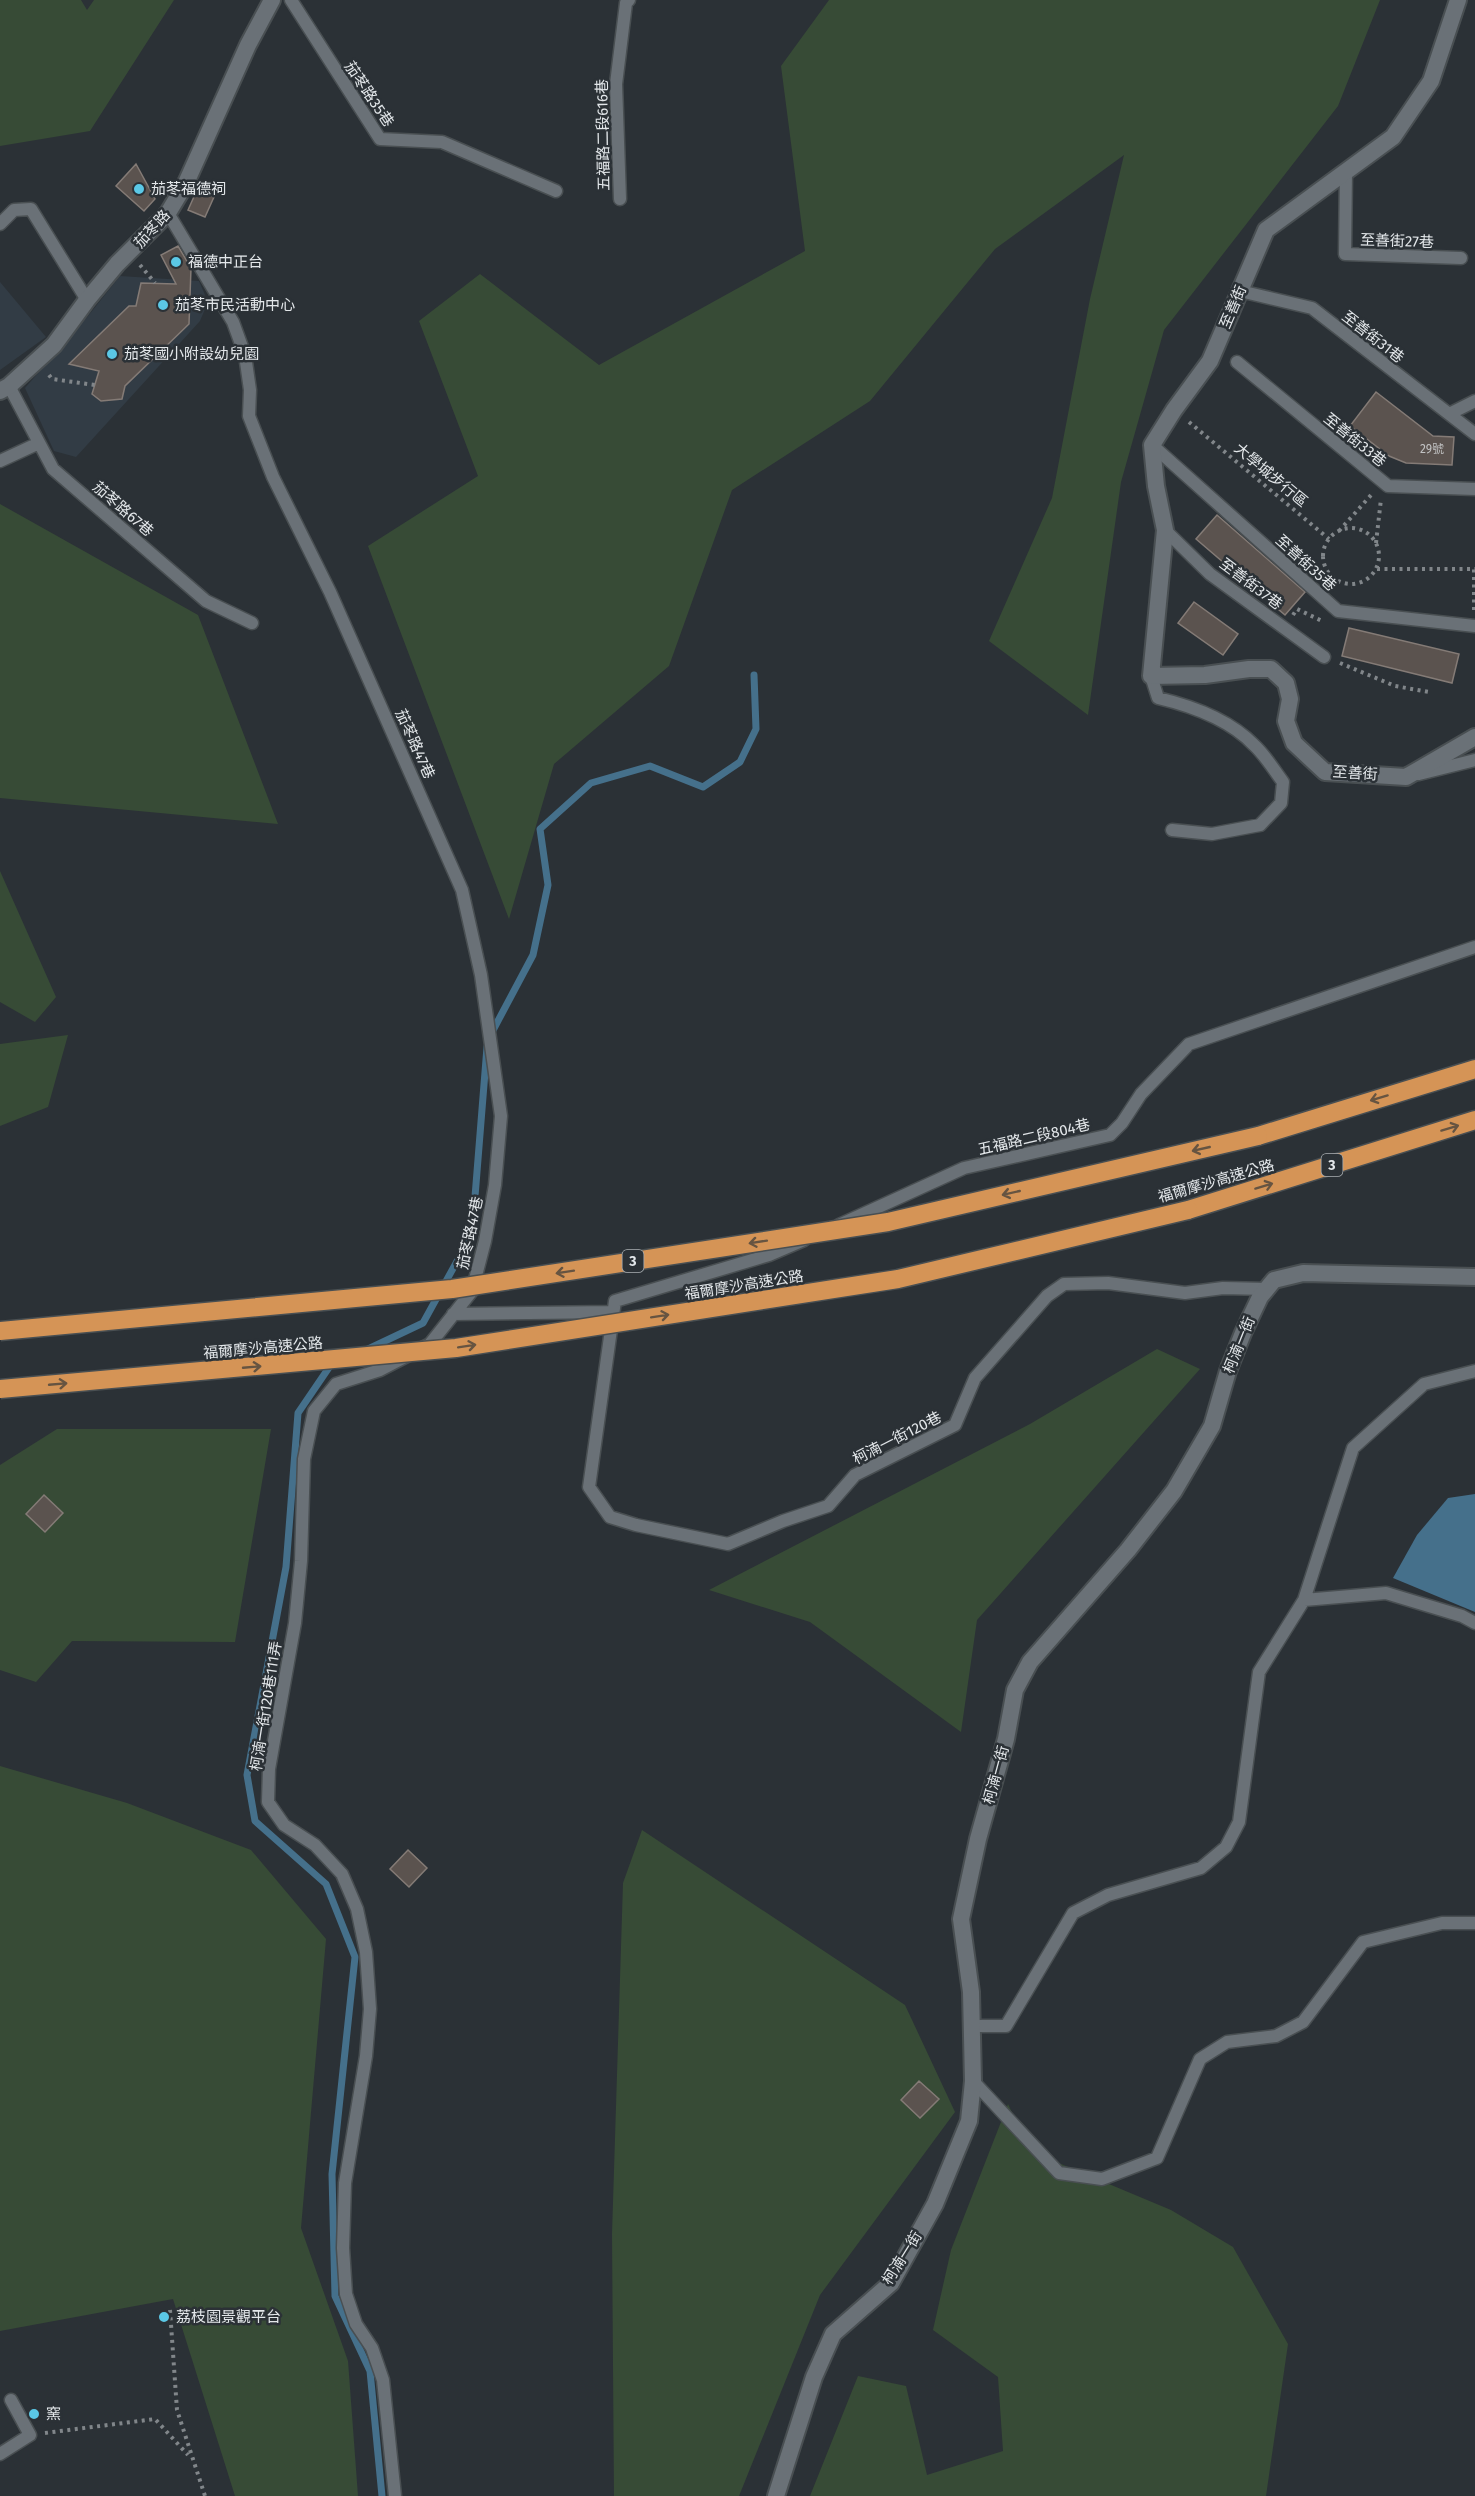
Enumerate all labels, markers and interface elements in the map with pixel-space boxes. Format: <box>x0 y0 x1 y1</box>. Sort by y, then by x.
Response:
street label: 茄苳路35巷 <box>341 58 397 130</box>
street label: 五福路二段616巷 <box>593 79 613 191</box>
place label: 茄苳福德祠 <box>151 180 226 198</box>
marker: 茄苳福德祠 <box>132 182 146 196</box>
street label: 茄苳路 <box>130 206 174 252</box>
street label: 至善街27巷 <box>1360 231 1434 251</box>
place label: 福德中正台 <box>188 253 263 271</box>
marker: 福德中正台 <box>169 255 183 269</box>
street label: 至善街 <box>1216 283 1250 331</box>
place label: 茄苳市民活動中心 <box>175 296 295 314</box>
marker: 茄苳市民活動中心 <box>156 298 170 312</box>
street label: 至善街31巷 <box>1338 307 1408 367</box>
place label: 茄苳國小附設幼兒園 <box>124 345 259 363</box>
marker: 茄苳國小附設幼兒園 <box>105 347 119 361</box>
street label: 至善街33巷 <box>1320 409 1390 471</box>
street label: 大學城步行區 <box>1231 439 1311 511</box>
house number: 29號 <box>1420 442 1444 456</box>
street label: 茄苳路67巷 <box>89 478 157 540</box>
street label: 至善街35巷 <box>1272 531 1340 595</box>
street label: 至善街37巷 <box>1216 555 1286 613</box>
street label: 茄苳路47巷 <box>392 706 438 782</box>
street label: 至善街 <box>1332 762 1378 784</box>
one-way arrow <box>1370 1094 1389 1105</box>
street label: 五福路二段804巷 <box>976 1115 1092 1159</box>
one-way arrow <box>1440 1122 1459 1133</box>
one-way arrow <box>1192 1144 1211 1156</box>
road number: 3 <box>1322 1154 1342 1176</box>
street label: 福爾摩沙高速公路 <box>1156 1156 1276 1206</box>
one-way arrow <box>1254 1180 1273 1191</box>
one-way arrow <box>1002 1188 1021 1200</box>
street label: 茄苳路47巷 <box>453 1195 487 1271</box>
one-way arrow <box>748 1236 768 1247</box>
road number: 3 <box>622 1250 644 1272</box>
one-way arrow <box>556 1266 575 1277</box>
street label: 福爾摩沙高速公路 <box>683 1267 805 1303</box>
one-way arrow <box>650 1310 670 1321</box>
street label: 柯湳一街 <box>1219 1314 1259 1376</box>
street label: 福爾摩沙高速公路 <box>202 1334 324 1362</box>
one-way arrow <box>457 1341 477 1352</box>
one-way arrow <box>242 1361 262 1372</box>
one-way arrow <box>48 1379 68 1390</box>
street label: 柯湳一街120巷 <box>850 1408 944 1468</box>
street label: 柯湳一街120巷111弄 <box>247 1640 285 1772</box>
street label: 柯湳一街 <box>980 1744 1012 1806</box>
street label: 柯湳一街 <box>878 2228 926 2288</box>
place label: 荔枝園景觀平台 <box>176 2308 281 2326</box>
marker: 荔枝園景觀平台 <box>157 2310 171 2324</box>
place label: 窯 <box>46 2405 61 2423</box>
marker: 窯 <box>27 2407 41 2421</box>

